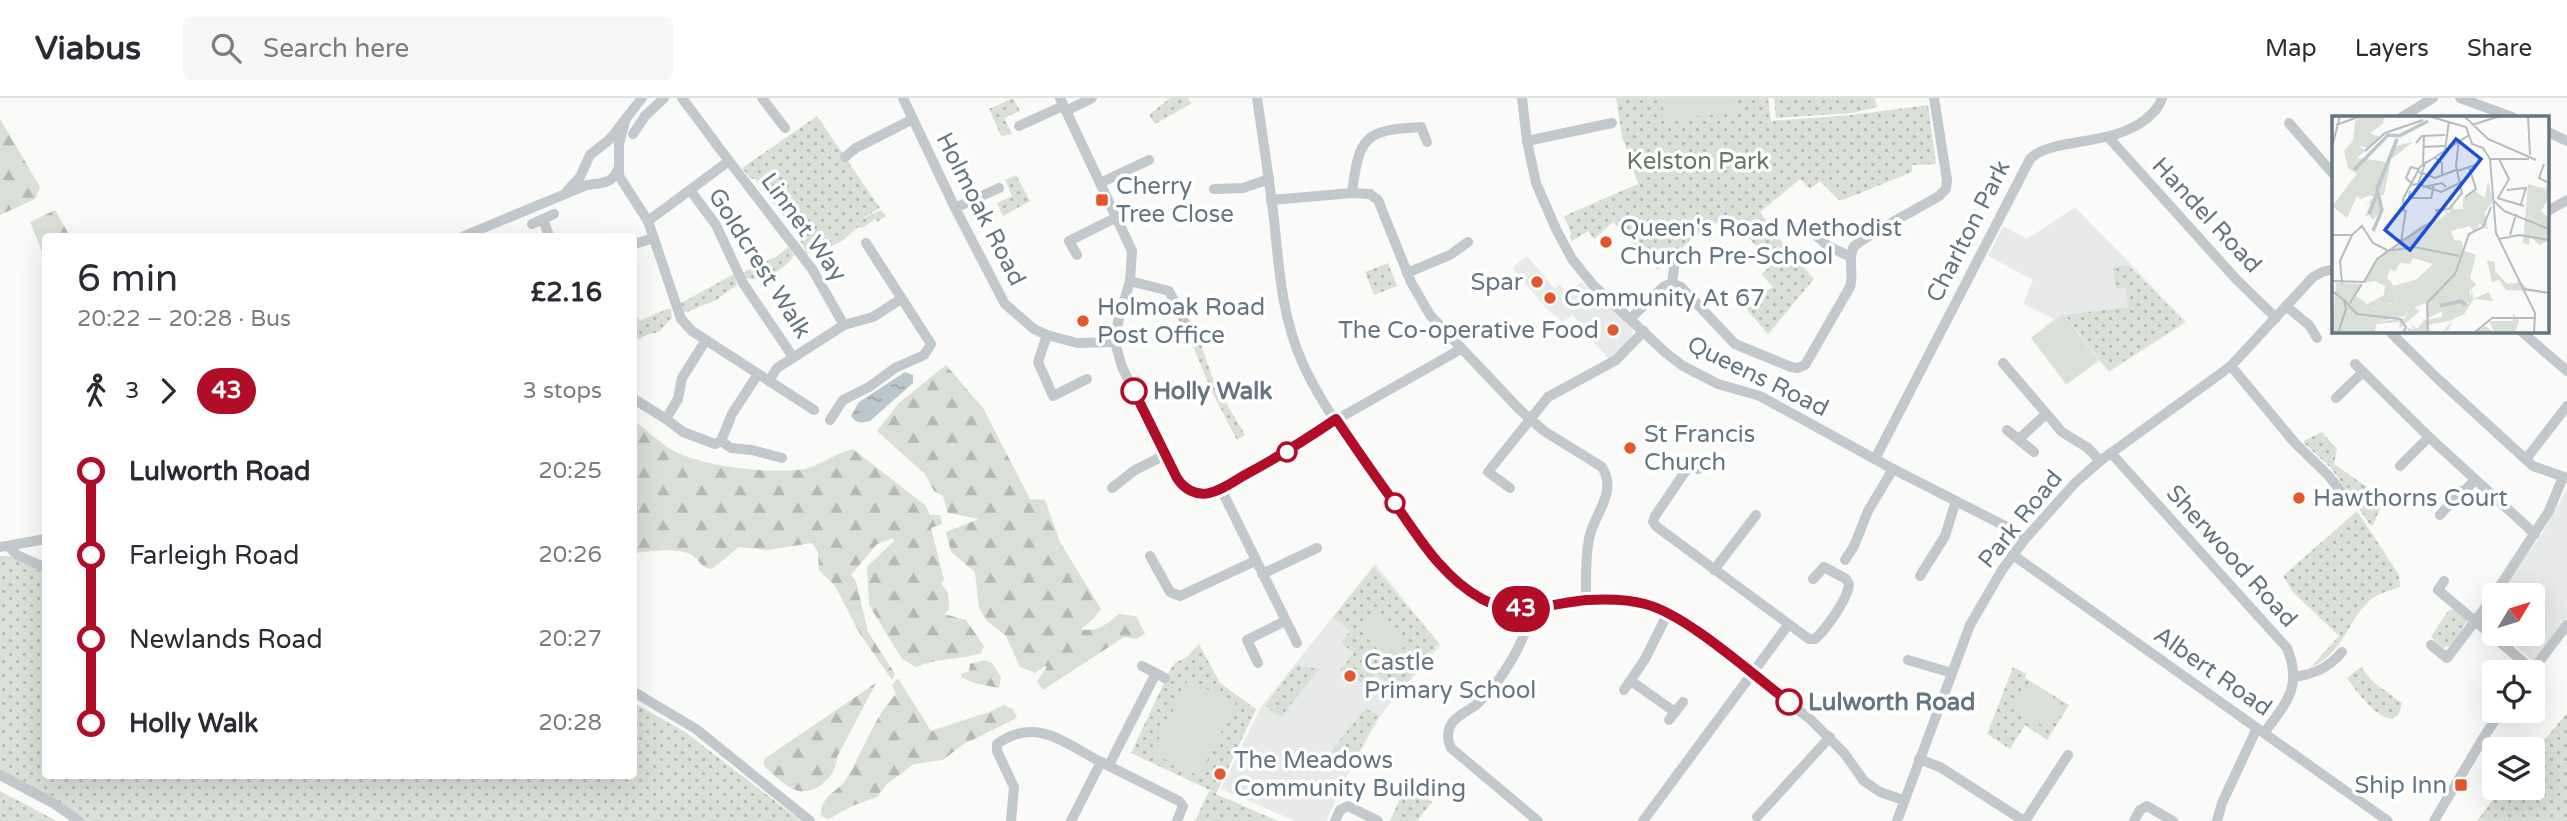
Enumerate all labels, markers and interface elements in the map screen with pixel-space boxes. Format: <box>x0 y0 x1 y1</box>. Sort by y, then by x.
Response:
search box <box>183 17 673 80</box>
text: Viabus <box>35 29 141 68</box>
icon: search <box>207 29 245 67</box>
text: Search here <box>263 33 409 64</box>
text: Map <box>2265 34 2317 63</box>
text: Layers <box>2355 34 2429 63</box>
text: Share <box>2467 34 2532 63</box>
inset map <box>2332 116 2550 332</box>
street label: Holmoak Road <box>929 128 1032 291</box>
park label: Kelston Park <box>1627 147 1769 176</box>
street label: Handel Road <box>2146 152 2268 279</box>
street label: Charlton Park <box>1920 155 2017 307</box>
street label: Linnet Way <box>754 167 853 287</box>
place label: Cherry Tree Close <box>1116 172 1234 229</box>
street label: Goldcrest Walk <box>702 183 817 344</box>
marker: Cherry Tree Close <box>1094 192 1110 208</box>
place label: Queen's Road Methodist Church Pre-School <box>1620 214 1902 271</box>
marker: Queen's Road Methodist Church Pre-School <box>1598 234 1614 250</box>
text: 6 min <box>77 256 178 302</box>
place label: Spar <box>1471 268 1524 297</box>
marker: Spar <box>1529 274 1545 290</box>
text: £2.16 <box>531 277 602 308</box>
place label: Community At 67 <box>1564 284 1765 313</box>
marker: Community At 67 <box>1542 290 1558 306</box>
place label: Holmoak Road Post Office <box>1097 293 1265 350</box>
text: 20:22 – 20:28 · Bus <box>77 305 291 333</box>
marker: Holmoak Road Post Office <box>1075 313 1091 329</box>
place label: The Co-operative Food <box>1338 316 1599 345</box>
marker: The Co-operative Food <box>1605 322 1621 338</box>
street label: Queens Road <box>1682 330 1833 423</box>
icon: walk <box>77 372 115 410</box>
icon: forward <box>149 372 187 410</box>
text: 43 <box>211 376 242 405</box>
text: 3 <box>125 377 139 405</box>
text: 3 stops <box>522 377 602 405</box>
place label: Holly Walk <box>1153 377 1272 406</box>
marker: Holly Walk <box>1121 378 1147 404</box>
place label: St Francis Church <box>1644 420 1755 477</box>
marker: St Francis Church <box>1622 440 1638 456</box>
unlabelled marker <box>1277 442 1297 462</box>
text: Lulworth Road <box>129 456 310 487</box>
text: 20:25 <box>538 457 602 485</box>
street label: Park Road <box>1972 464 2069 574</box>
street label: Sherwood Road <box>2160 479 2303 634</box>
place label: Hawthorns Court <box>2313 484 2508 513</box>
marker: Hawthorns Court <box>2291 490 2307 506</box>
unlabelled marker <box>1385 493 1405 513</box>
text: Farleigh Road <box>129 540 299 571</box>
text: 20:26 <box>538 541 602 569</box>
north arrow <box>2482 583 2544 646</box>
map controls <box>2482 583 2545 800</box>
line badge: 43 <box>1490 586 1552 632</box>
text: 43 <box>1506 594 1536 623</box>
street label: Albert Road <box>2148 620 2277 723</box>
text: Newlands Road <box>129 624 323 655</box>
text: 20:27 <box>538 625 602 653</box>
place label: Castle Primary School <box>1364 648 1536 705</box>
button: locate <box>2482 660 2545 723</box>
marker: Castle Primary School <box>1342 668 1358 684</box>
place label: Lulworth Road <box>1808 688 1975 717</box>
marker: Lulworth Road <box>1776 689 1802 715</box>
text: Holly Walk <box>129 708 258 739</box>
text: 20:28 <box>538 709 602 737</box>
button: layers <box>2482 737 2545 800</box>
place label: The Meadows Community Building <box>1234 746 1466 803</box>
marker: The Meadows Community Building <box>1212 766 1228 782</box>
place label: Ship Inn <box>2355 771 2447 800</box>
marker: Ship Inn <box>2453 777 2469 793</box>

